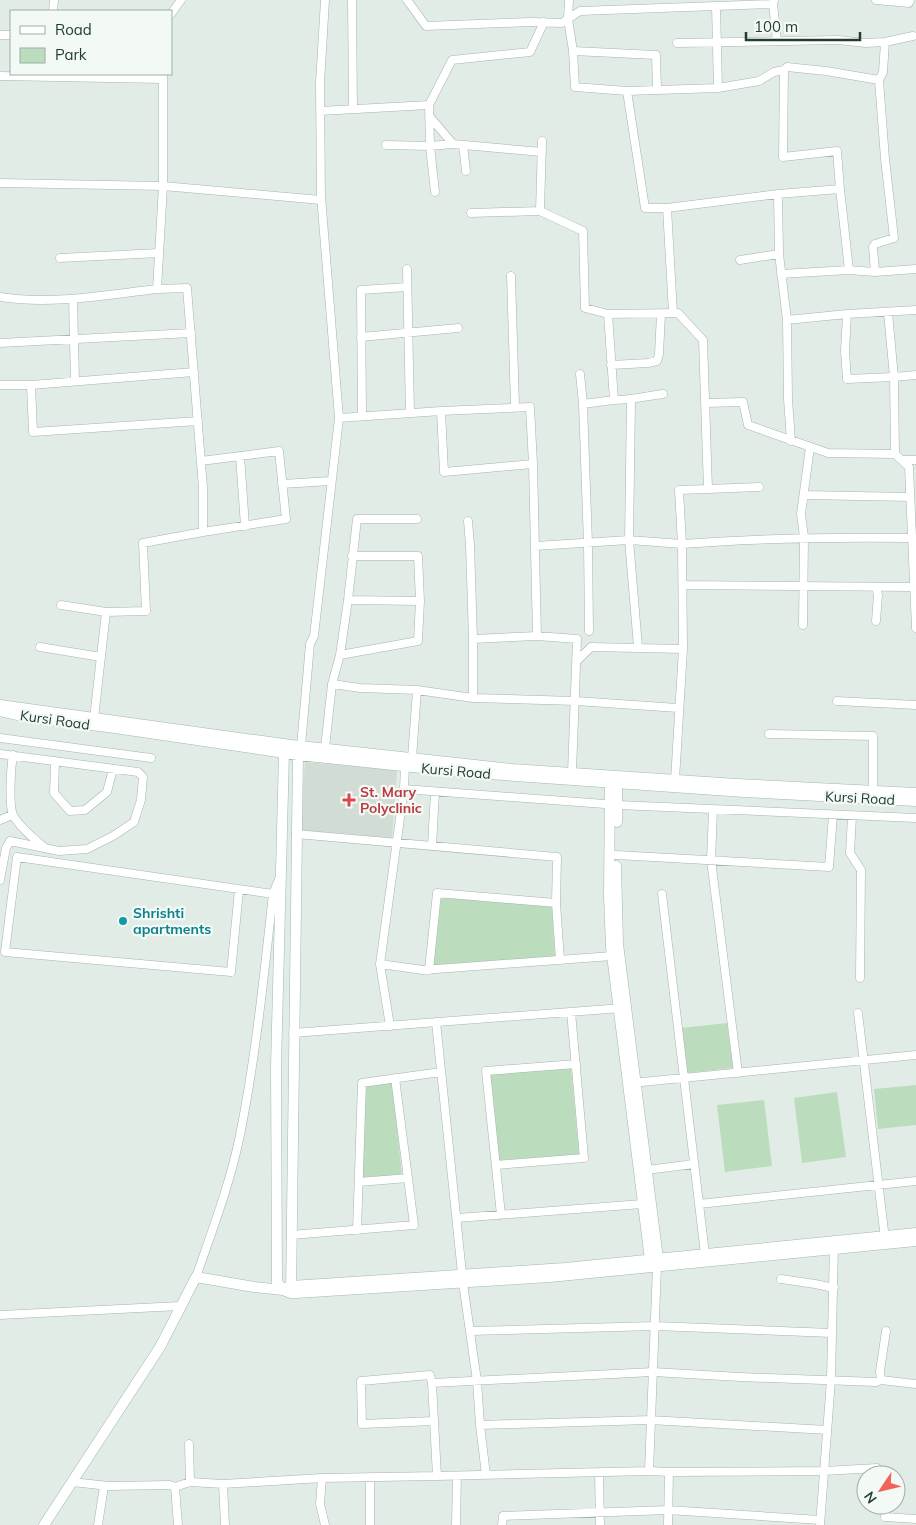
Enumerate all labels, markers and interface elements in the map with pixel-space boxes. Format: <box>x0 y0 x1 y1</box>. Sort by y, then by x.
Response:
legend <box>10 10 172 75</box>
scale bar <box>746 10 860 42</box>
text: 100 m <box>754 17 798 36</box>
text: Road <box>55 20 92 39</box>
text: Park <box>55 45 87 64</box>
street label: Kursi Road <box>19 706 91 734</box>
street label: Kursi Road <box>420 759 492 783</box>
place label: St. Mary Polyclinic <box>360 783 422 817</box>
street label: Kursi Road <box>825 787 895 809</box>
marker: St. Mary Polyclinic <box>342 793 356 807</box>
place label: Shrishti apartments <box>133 904 211 938</box>
marker: Shrishti apartments <box>117 915 129 927</box>
north arrow <box>856 1465 906 1515</box>
text: N <box>860 1488 881 1507</box>

